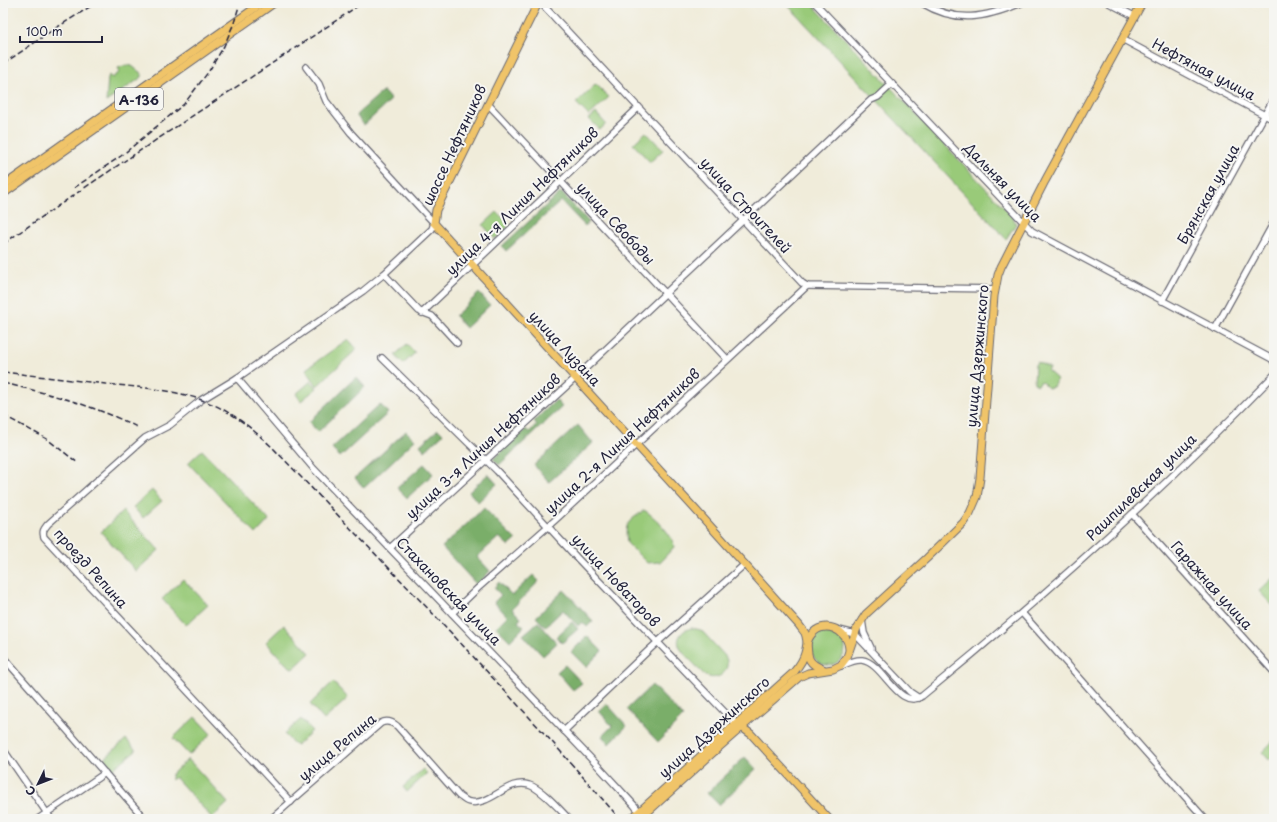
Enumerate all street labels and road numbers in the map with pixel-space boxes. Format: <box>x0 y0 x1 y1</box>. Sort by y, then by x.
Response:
street label: Нефтяная улица <box>1149 33 1259 105</box>
street label: шоссе Нефтяников <box>417 81 491 209</box>
road number: А-136 <box>115 88 163 110</box>
street label: улица 4-я Линия Нефтяников <box>441 122 603 280</box>
street label: Дальняя улица <box>959 137 1047 227</box>
street label: Брянская улица <box>1172 140 1244 248</box>
street label: улица Строителей <box>696 152 796 258</box>
street label: улица Свободы <box>572 177 660 269</box>
street label: улица Дзержинского <box>960 284 994 428</box>
street label: улица Лузана <box>524 305 606 391</box>
street label: улица 2-я Линия Нефтяников <box>540 363 704 519</box>
street label: улица 3-я Линия Нефтяников <box>401 368 565 524</box>
street label: Рашпилевская улица <box>1081 429 1201 545</box>
street label: проезд Репина <box>49 523 133 613</box>
street label: улица Новаторов <box>567 529 665 631</box>
street label: Стахановская улица <box>392 532 506 650</box>
street label: Гаражная улица <box>1166 536 1258 634</box>
street label: улица Дзержинского <box>654 671 774 783</box>
street label: улица Репина <box>294 708 381 786</box>

